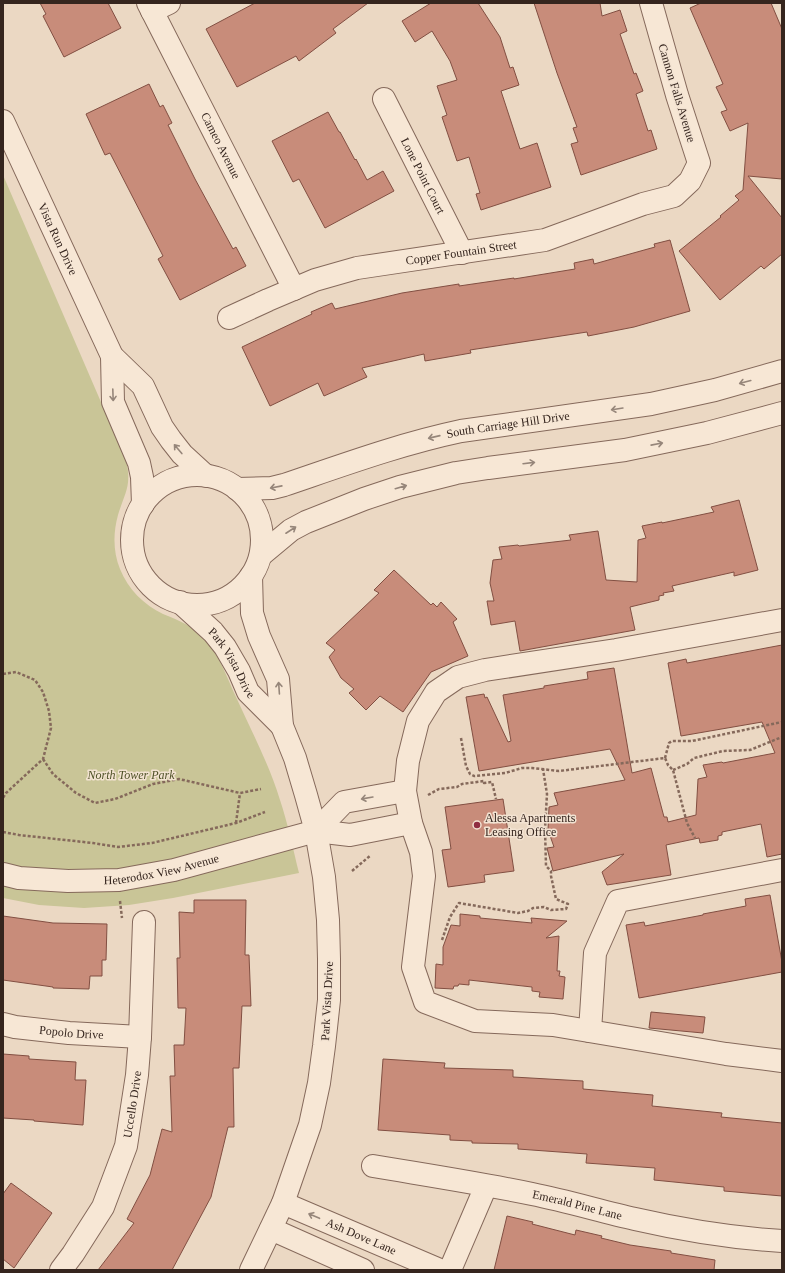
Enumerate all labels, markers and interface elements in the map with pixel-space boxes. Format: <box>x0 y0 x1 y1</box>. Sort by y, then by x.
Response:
street label: Cannon Falls Avenue <box>655 42 699 144</box>
street label: Cameo Avenue <box>198 110 244 181</box>
street label: Lone Point Court <box>398 135 448 217</box>
street label: Vista Run Drive <box>35 201 80 277</box>
street label: Copper Fountain Street <box>405 237 518 268</box>
one-way arrow <box>738 379 751 386</box>
one-way arrow <box>109 388 117 401</box>
one-way arrow <box>611 405 624 413</box>
street label: South Carriage Hill Drive <box>445 409 571 441</box>
one-way arrow <box>428 434 441 442</box>
one-way arrow <box>650 439 663 447</box>
one-way arrow <box>174 444 183 454</box>
one-way arrow <box>522 459 535 466</box>
one-way arrow <box>270 483 283 491</box>
one-way arrow <box>394 483 407 490</box>
one-way arrow <box>285 526 297 534</box>
street label: Park Vista Drive <box>206 624 258 702</box>
one-way arrow <box>275 682 282 695</box>
park label: North Tower Park <box>87 768 175 782</box>
one-way arrow <box>361 794 374 802</box>
place label: Alessa Apartments Leasing Office <box>485 811 576 839</box>
marker: Alessa Apartments Leasing Office <box>472 820 482 830</box>
street label: Heterodox View Avenue <box>103 851 220 887</box>
street label: Park Vista Drive <box>318 961 336 1041</box>
street label: Popolo Drive <box>39 1023 104 1042</box>
street label: Uccello Drive <box>120 1070 144 1139</box>
street label: Emerald Pine Lane <box>531 1187 623 1223</box>
one-way arrow <box>308 1212 320 1219</box>
street label: Ash Dove Lane <box>324 1215 399 1258</box>

